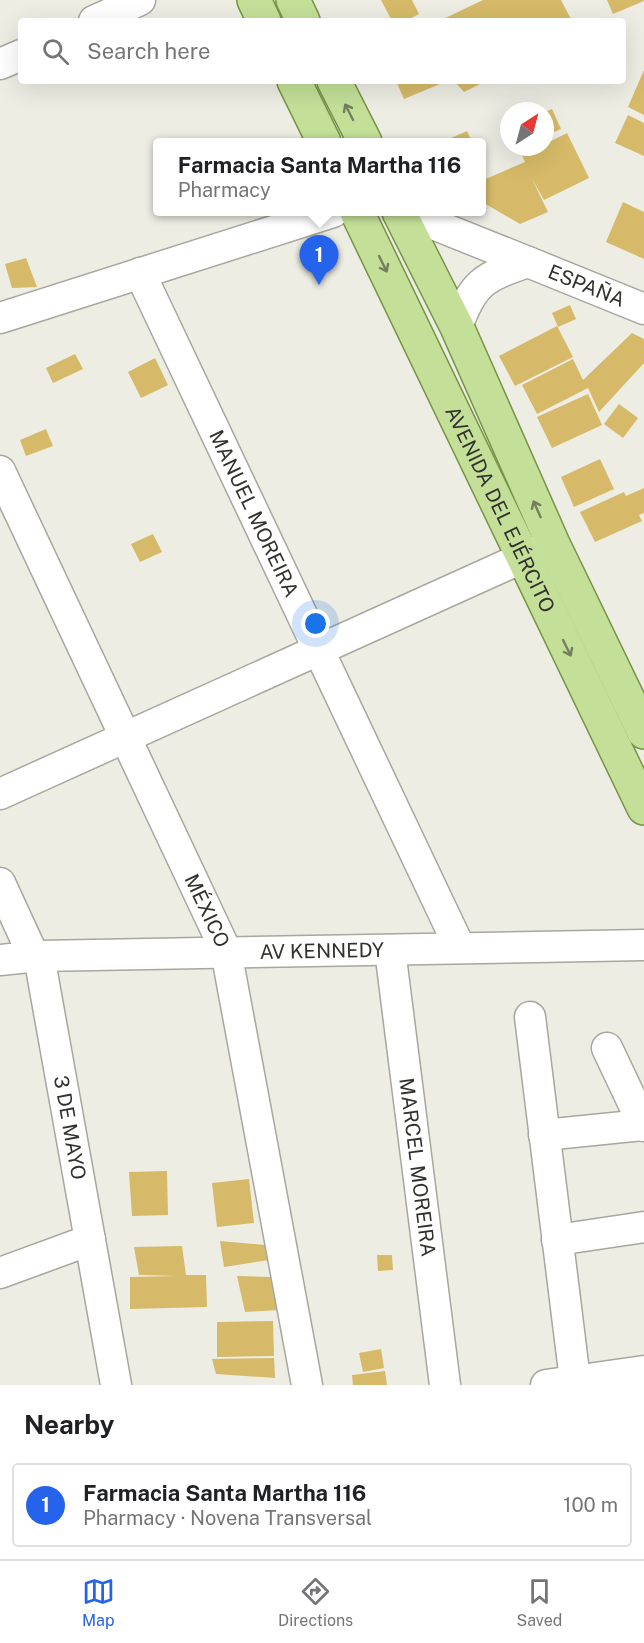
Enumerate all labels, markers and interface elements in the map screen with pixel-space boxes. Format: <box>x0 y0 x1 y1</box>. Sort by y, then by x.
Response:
search box <box>18 18 626 84</box>
icon: search <box>39 35 72 68</box>
text: Search here <box>87 38 211 64</box>
north arrow <box>500 102 554 156</box>
one-way arrow <box>343 103 354 121</box>
popup <box>153 138 486 216</box>
text: Farmacia Santa Martha 116 <box>178 152 461 178</box>
text: Pharmacy <box>178 178 271 202</box>
pin: 1 <box>300 236 338 285</box>
one-way arrow <box>377 255 389 273</box>
street label: ESPAÑA <box>545 259 628 312</box>
street label: AVENIDA DEL EJÉRCITO <box>440 402 560 616</box>
street label: MANUEL MOREIRA <box>204 426 304 601</box>
one-way arrow <box>531 501 543 519</box>
your location <box>301 609 330 638</box>
one-way arrow <box>561 639 573 657</box>
street label: MÉXICO <box>179 870 235 951</box>
street label: AV KENNEDY <box>259 938 384 964</box>
street label: 3 DE MAYO <box>49 1074 91 1182</box>
street label: MARCEL MOREIRA <box>394 1076 441 1258</box>
text: Nearby <box>24 1409 114 1440</box>
text: Farmacia Santa Martha 116 <box>83 1480 366 1506</box>
text: 1 <box>41 1493 50 1517</box>
text: 100 m <box>563 1493 618 1517</box>
text: Pharmacy · Novena Transversal <box>83 1506 372 1530</box>
tab: Map <box>82 1575 115 1630</box>
tab: Directions <box>278 1575 353 1630</box>
tab: Saved <box>517 1575 562 1630</box>

